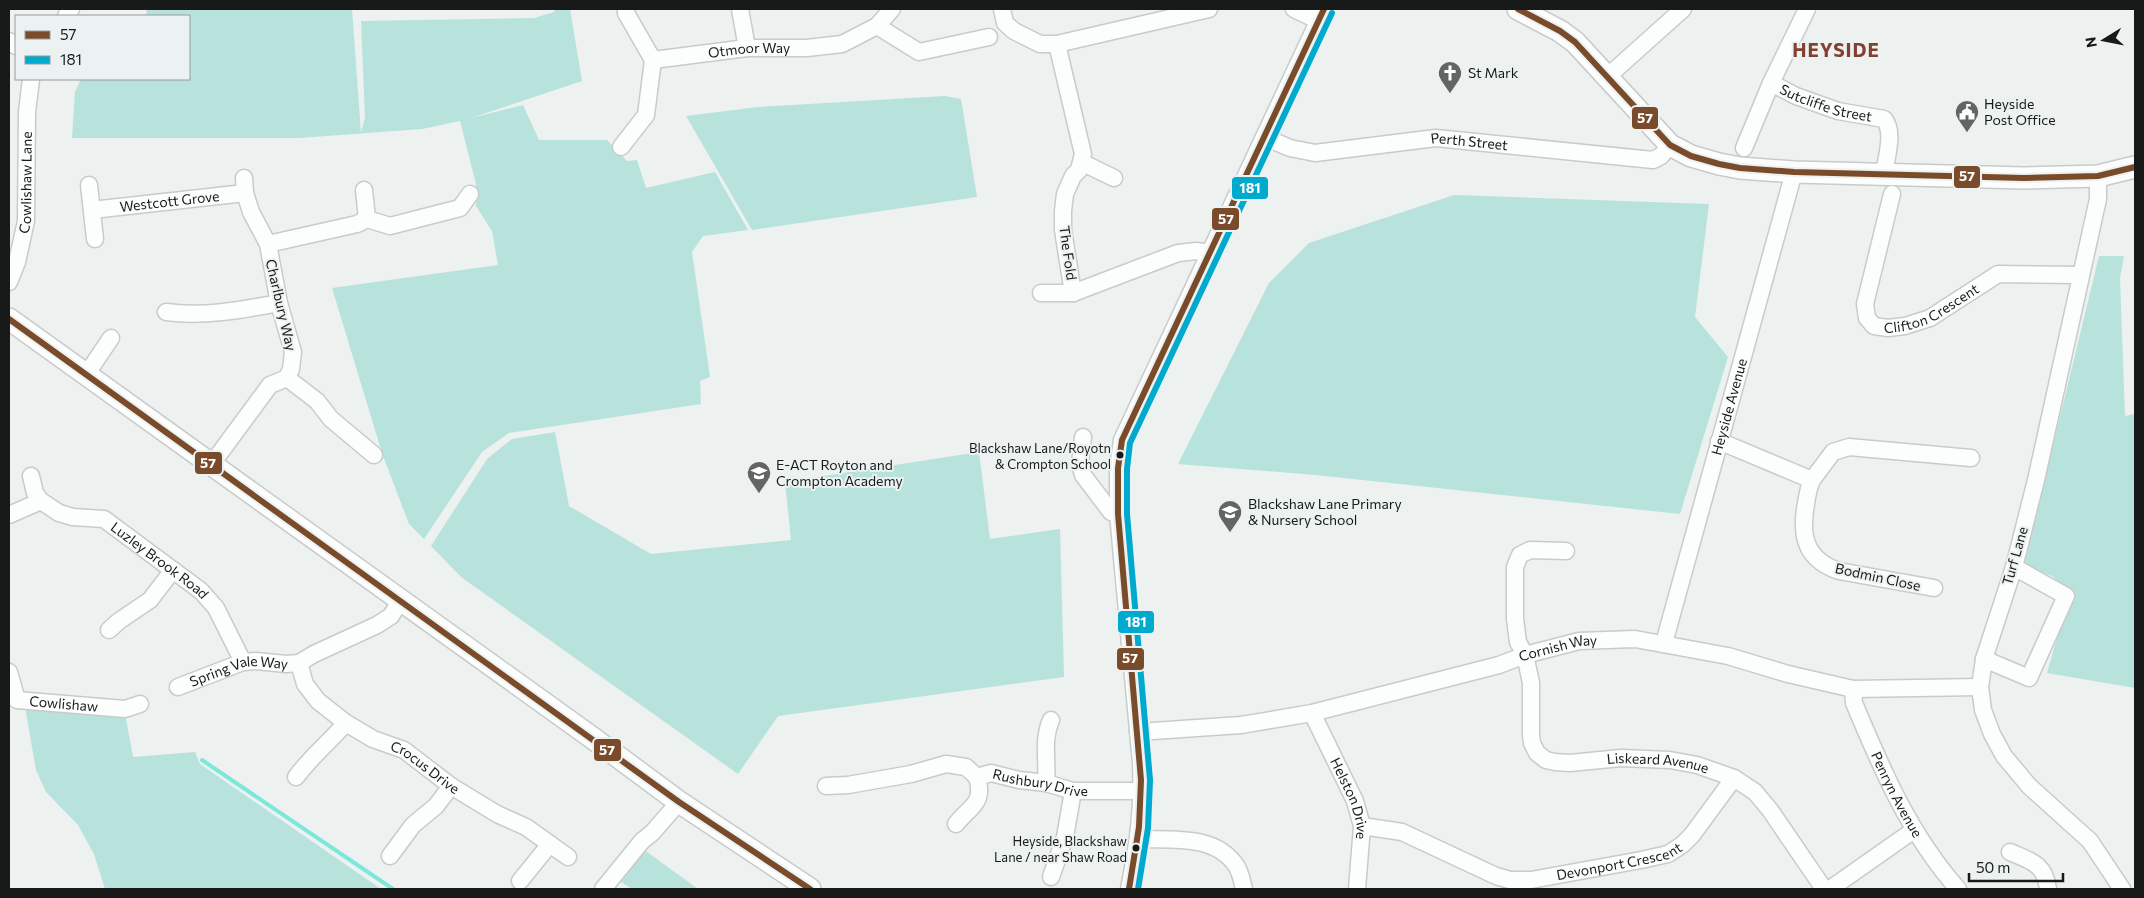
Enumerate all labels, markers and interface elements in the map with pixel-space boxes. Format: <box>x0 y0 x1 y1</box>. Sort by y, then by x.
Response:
legend <box>15 15 190 80</box>
north arrow <box>2079 15 2129 65</box>
text: 57 <box>60 25 77 43</box>
text: N <box>2081 36 2100 49</box>
district label: HEYSIDE <box>1792 38 1880 61</box>
street label: Otmoor Way <box>707 39 790 61</box>
text: 181 <box>60 50 82 68</box>
church icon: St Mark <box>1437 60 1463 94</box>
place label: St Mark <box>1468 64 1519 81</box>
street label: Sutcliffe Street <box>1777 80 1873 125</box>
place label: Heyside Post Office <box>1984 95 2056 128</box>
public building icon: Heyside Post Office <box>1954 99 1980 133</box>
line badge: 57 <box>1631 106 1659 130</box>
text: 57 <box>1637 109 1653 126</box>
street label: Perth Street <box>1429 129 1509 153</box>
street label: Cowlishaw Lane <box>14 131 35 235</box>
line badge: 57 <box>1953 165 1981 189</box>
text: 57 <box>1959 167 1975 184</box>
line badge: 181 <box>1231 176 1269 200</box>
text: 181 <box>1239 179 1261 196</box>
street label: Westcott Grove <box>119 187 220 215</box>
line badge: 57 <box>1211 207 1240 231</box>
text: 57 <box>1218 210 1234 227</box>
street label: The Fold <box>1056 225 1081 281</box>
street label: Charlbury Way <box>263 257 300 352</box>
street label: Clifton Crescent <box>1883 280 1982 336</box>
street label: Heyside Avenue <box>1707 356 1750 457</box>
place label: Blackshaw Lane/Royotn & Crompton School <box>969 440 1111 472</box>
marker: Blackshaw Lane/Royotn & Crompton School <box>1115 450 1125 460</box>
line badge: 57 <box>194 451 223 475</box>
text: 57 <box>200 454 216 471</box>
place label: E-ACT Royton and Crompton Academy <box>776 456 903 489</box>
school or university icon: E-ACT Royton and Crompton Academy <box>746 460 772 494</box>
place label: Blackshaw Lane Primary & Nursery School <box>1248 495 1402 528</box>
school or university icon: Blackshaw Lane Primary & Nursery School <box>1217 499 1243 533</box>
street label: Luzley Brook Road <box>108 518 213 602</box>
street label: Turf Lane <box>1998 525 2031 587</box>
street label: Bodmin Close <box>1834 559 1922 594</box>
line badge: 181 <box>1117 610 1155 634</box>
text: 181 <box>1125 613 1147 630</box>
street label: Cornish Way <box>1516 631 1597 665</box>
line badge: 57 <box>1116 647 1145 671</box>
text: 57 <box>1122 649 1138 666</box>
street label: Spring Vale Way <box>187 652 289 690</box>
street label: Cowlishaw <box>29 692 99 715</box>
street label: Crocus Drive <box>388 737 463 797</box>
line badge: 57 <box>593 738 622 762</box>
text: 57 <box>599 741 615 758</box>
street label: Liskeard Avenue <box>1606 749 1711 777</box>
street label: Penryn Avenue <box>1868 749 1926 840</box>
street label: Helston Drive <box>1327 755 1371 840</box>
street label: Rushbury Drive <box>991 765 1088 799</box>
place label: Heyside, Blackshaw Lane / near Shaw Road <box>994 833 1128 865</box>
street label: Devonport Crescent <box>1555 838 1685 883</box>
marker: Heyside, Blackshaw Lane / near Shaw Road <box>1131 843 1141 853</box>
scale bar <box>1969 850 2063 882</box>
text: 50 m <box>1976 858 2010 876</box>

